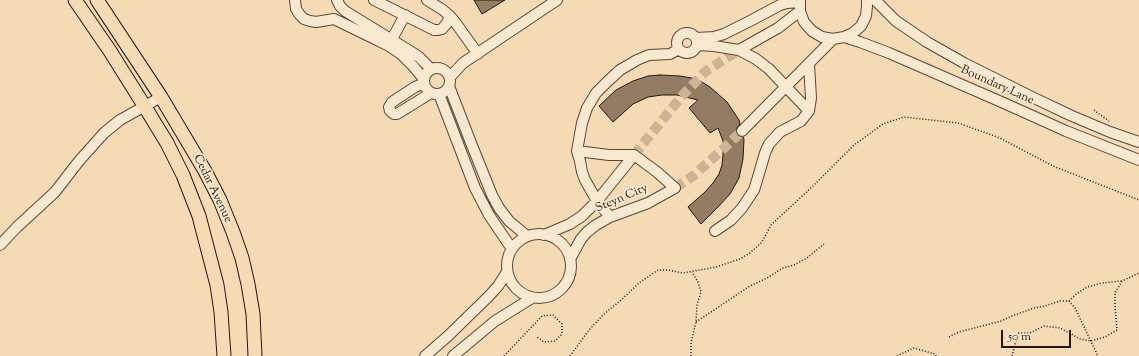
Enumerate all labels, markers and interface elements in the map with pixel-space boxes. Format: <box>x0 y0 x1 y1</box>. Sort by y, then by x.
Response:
street label: Boundary Lane <box>958 63 1036 109</box>
street label: Cedar Avenue <box>189 152 235 226</box>
street label: Steyn City <box>594 182 650 216</box>
scale bar <box>1003 322 1073 348</box>
text: 50 m <box>1008 328 1031 346</box>

